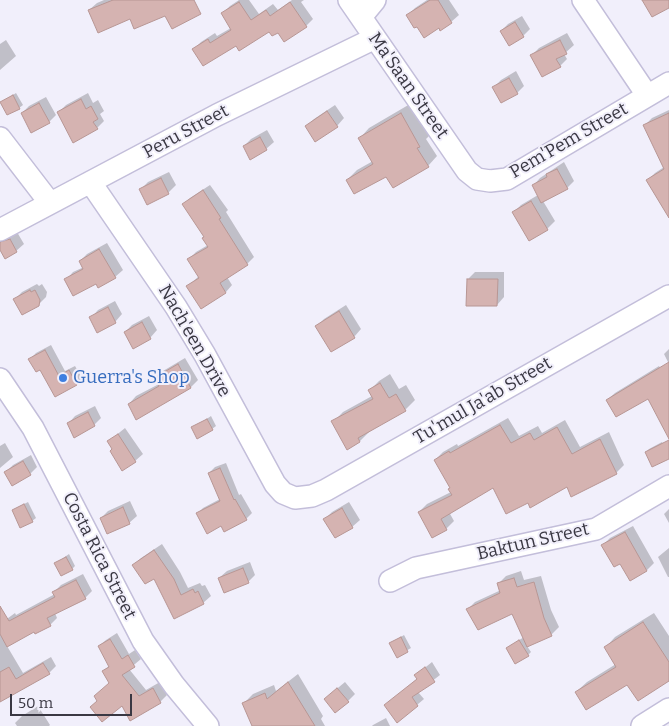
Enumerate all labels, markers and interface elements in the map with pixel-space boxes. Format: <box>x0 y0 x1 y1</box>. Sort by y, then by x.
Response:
street label: Ma'Saan Street <box>363 29 453 143</box>
street label: Pem'Pem Street <box>506 98 632 184</box>
street label: Peru Street <box>140 100 232 164</box>
street label: Nach'een Drive <box>153 281 235 401</box>
street label: Tu'mul Ja'ab Street <box>410 353 556 449</box>
place label: Guerra's Shop <box>73 367 190 389</box>
marker: Guerra's Shop <box>57 372 69 384</box>
street label: Costa Rica Street <box>58 489 140 623</box>
street label: Baktun Street <box>475 519 591 565</box>
scale bar <box>12 684 135 716</box>
text: 50 m <box>18 694 53 712</box>

